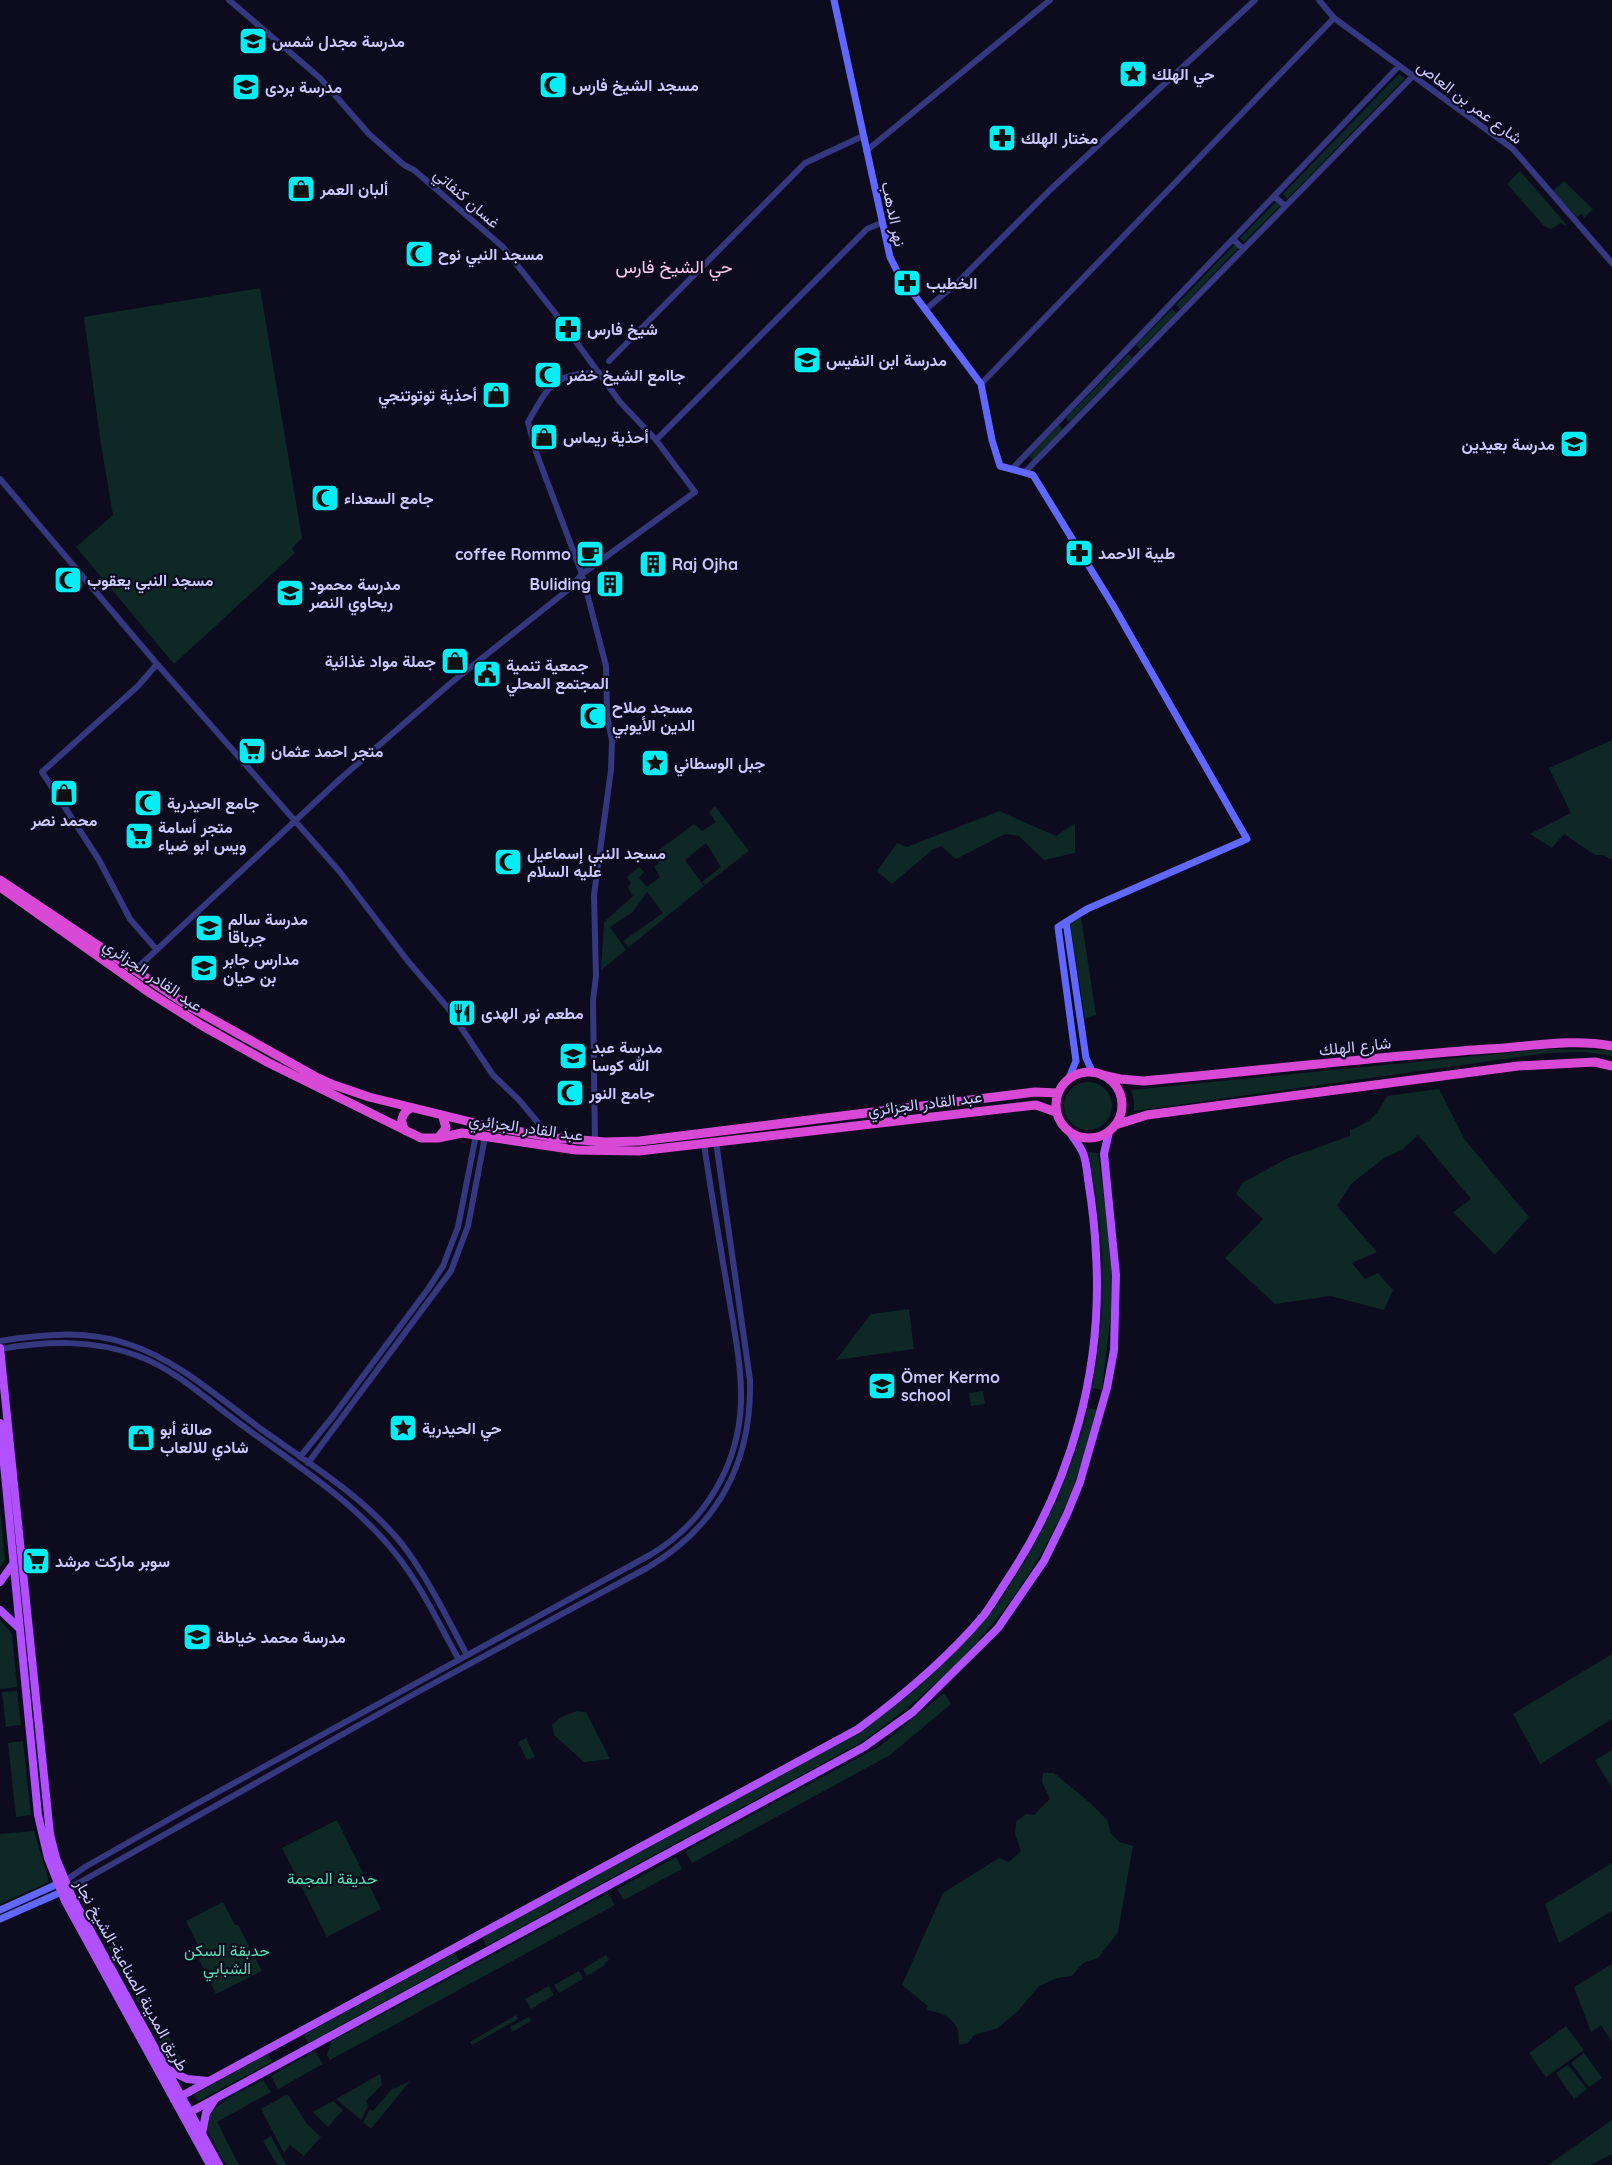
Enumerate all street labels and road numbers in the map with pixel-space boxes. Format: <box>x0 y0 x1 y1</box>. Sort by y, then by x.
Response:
street label: شارع عمر بن العاص <box>1412 56 1527 150</box>
street label: غسان كنفاتي <box>427 164 504 235</box>
street label: نهر الدهب <box>876 180 911 249</box>
street label: عبد القادر الجزائري <box>97 935 206 1019</box>
street label: شارع الهلك <box>1318 1032 1392 1062</box>
street label: عبد القادر الجزائري <box>867 1086 984 1124</box>
street label: عبد القادر الجزائري <box>467 1109 584 1149</box>
street label: طريق المدينة الصناعية-الشيخ نجار <box>68 1875 193 2076</box>

